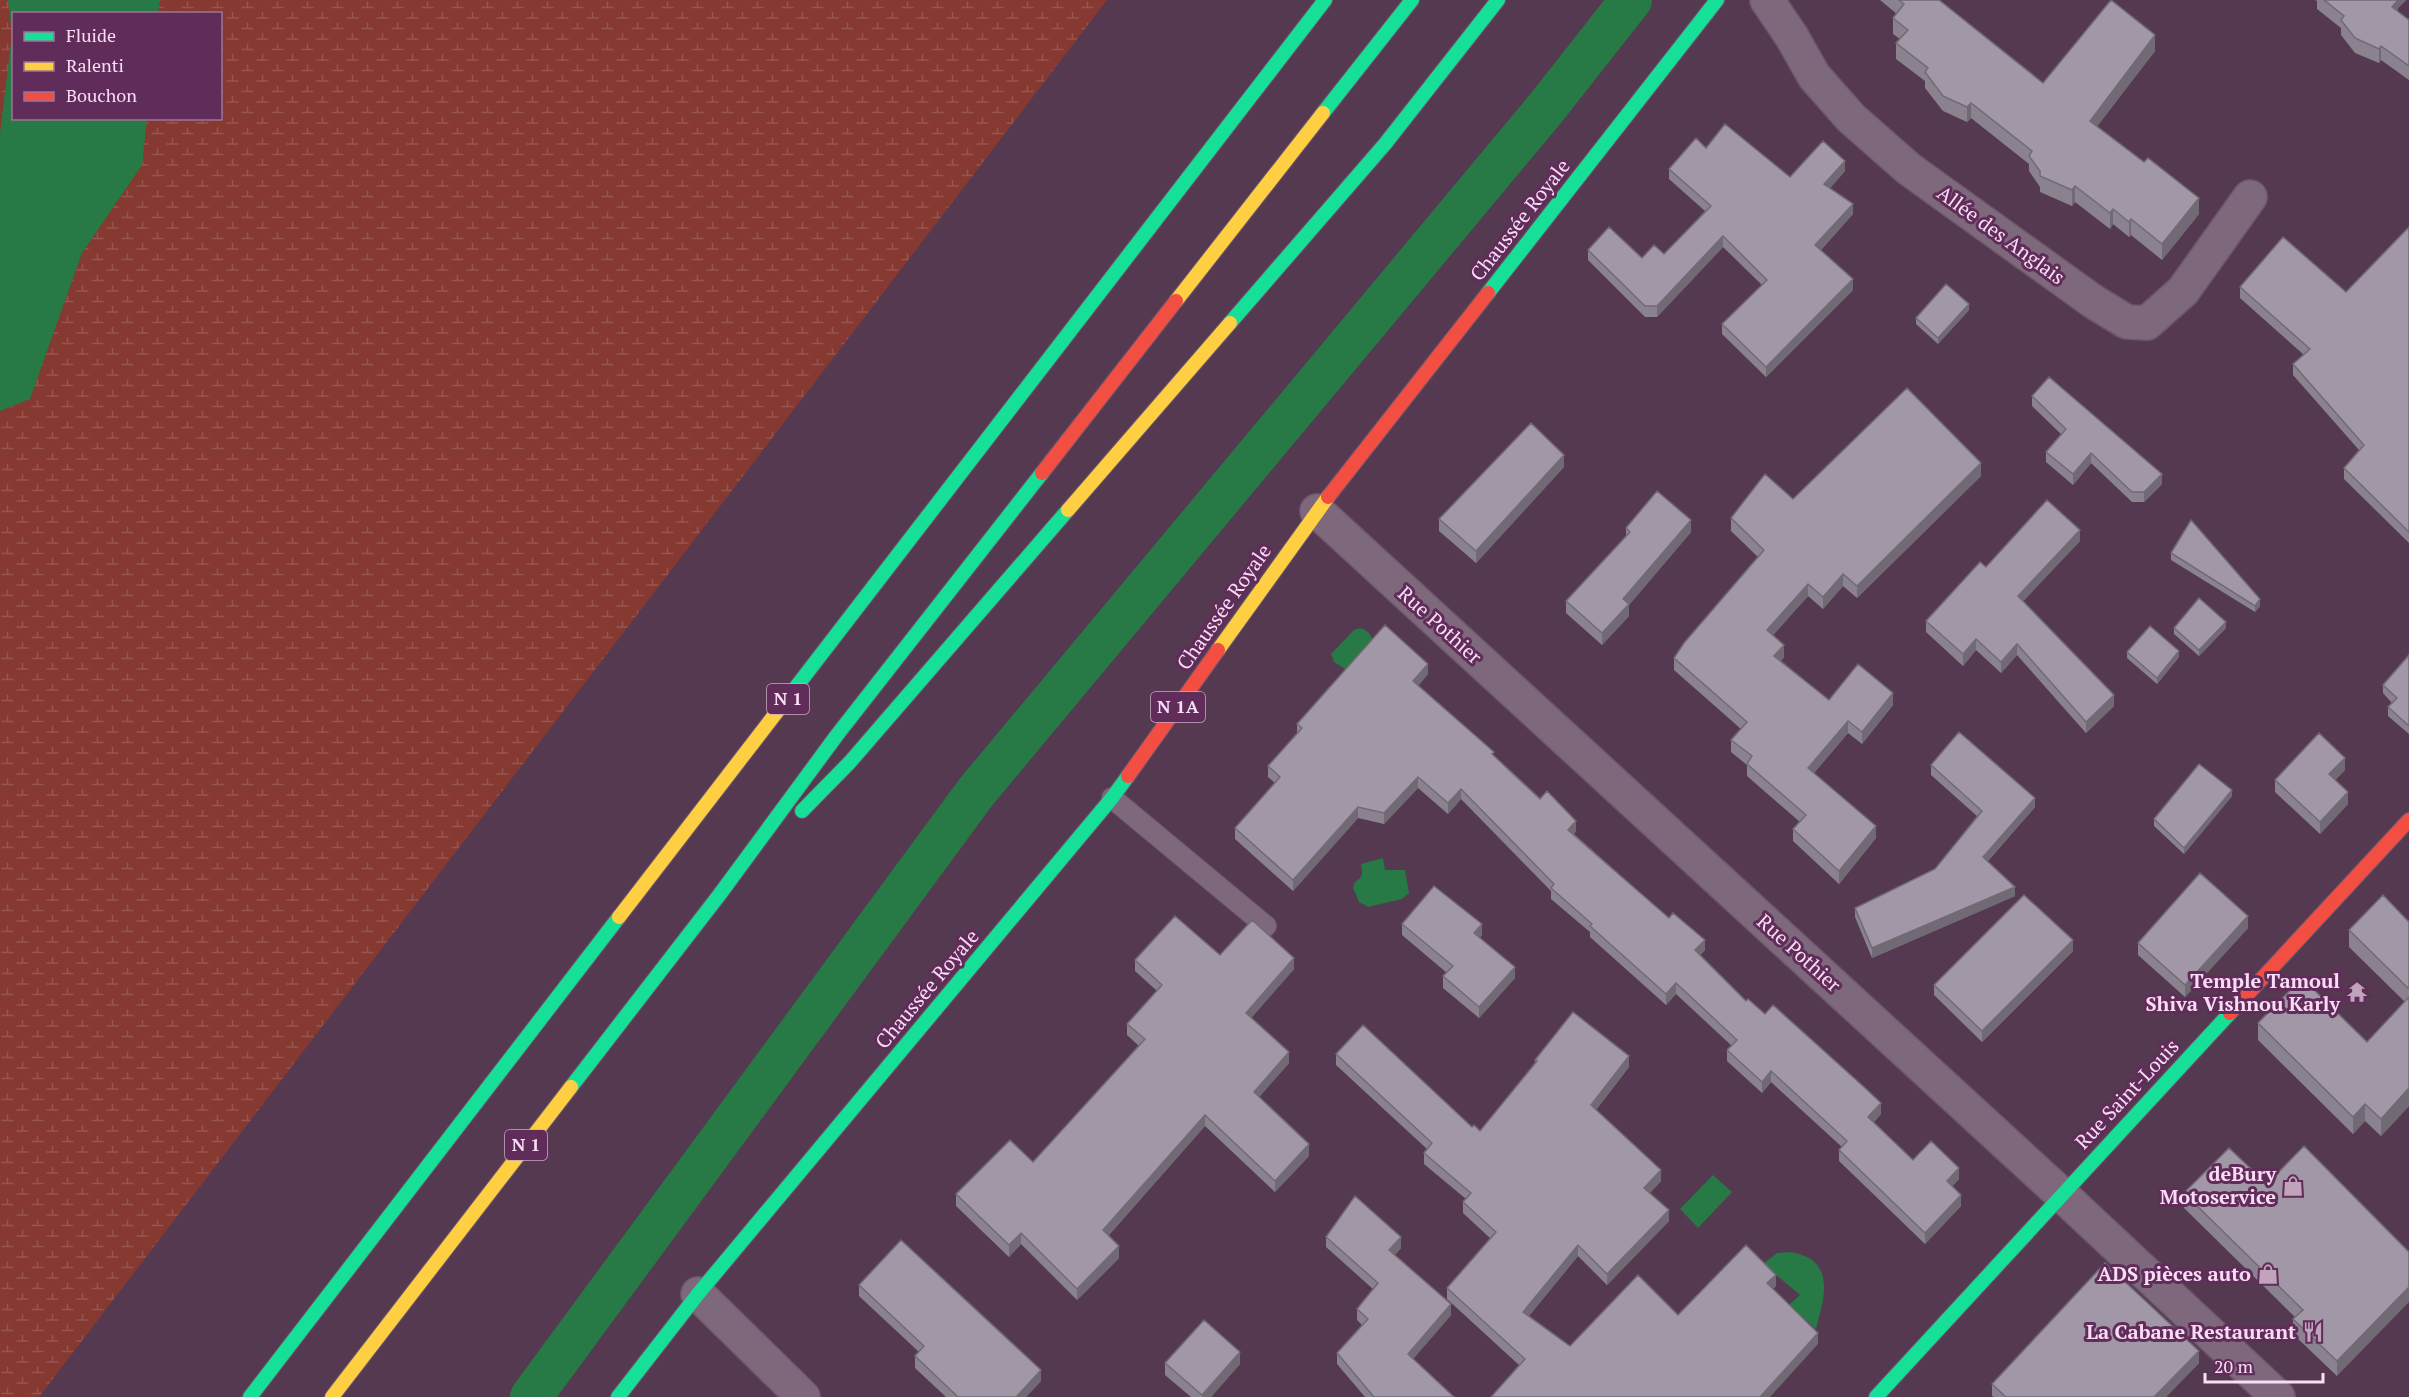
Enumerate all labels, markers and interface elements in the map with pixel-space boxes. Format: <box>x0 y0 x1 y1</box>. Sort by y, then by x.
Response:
legend <box>12 12 222 120</box>
text: Fluide <box>66 23 116 47</box>
text: Ralenti <box>66 53 124 77</box>
text: Bouchon <box>66 83 137 107</box>
street label: Chaussée Royale <box>1463 153 1576 286</box>
street label: Allée des Anglais <box>1932 179 2071 290</box>
street label: Chaussée Royale <box>1170 538 1277 675</box>
street label: Rue Pothier <box>1393 580 1488 670</box>
road number: N 1 <box>767 684 809 714</box>
road number: N 1A <box>1151 692 1205 722</box>
street label: Rue Pothier <box>1752 908 1847 998</box>
street label: Chaussée Royale <box>869 923 984 1054</box>
place label: Temple Tamoul Shiva Vishnou Karly <box>2145 967 2340 1017</box>
temple icon: Temple Tamoul Shiva Vishnou Karly <box>2345 980 2369 1004</box>
street label: Rue Saint-Louis <box>2069 1033 2185 1154</box>
road number: N 1 <box>505 1130 547 1160</box>
place label: deBury Motoservice <box>2160 1160 2276 1210</box>
shop icon: deBury Motoservice <box>2281 1174 2305 1198</box>
place label: ADS pièces auto <box>2098 1260 2251 1287</box>
shop icon: ADS pièces auto <box>2256 1262 2280 1286</box>
place label: La Cabane Restaurant <box>2086 1318 2296 1345</box>
restaurant icon: La Cabane Restaurant <box>2301 1320 2325 1344</box>
scale bar <box>2205 1346 2324 1384</box>
text: 20 m <box>2214 1354 2254 1378</box>

